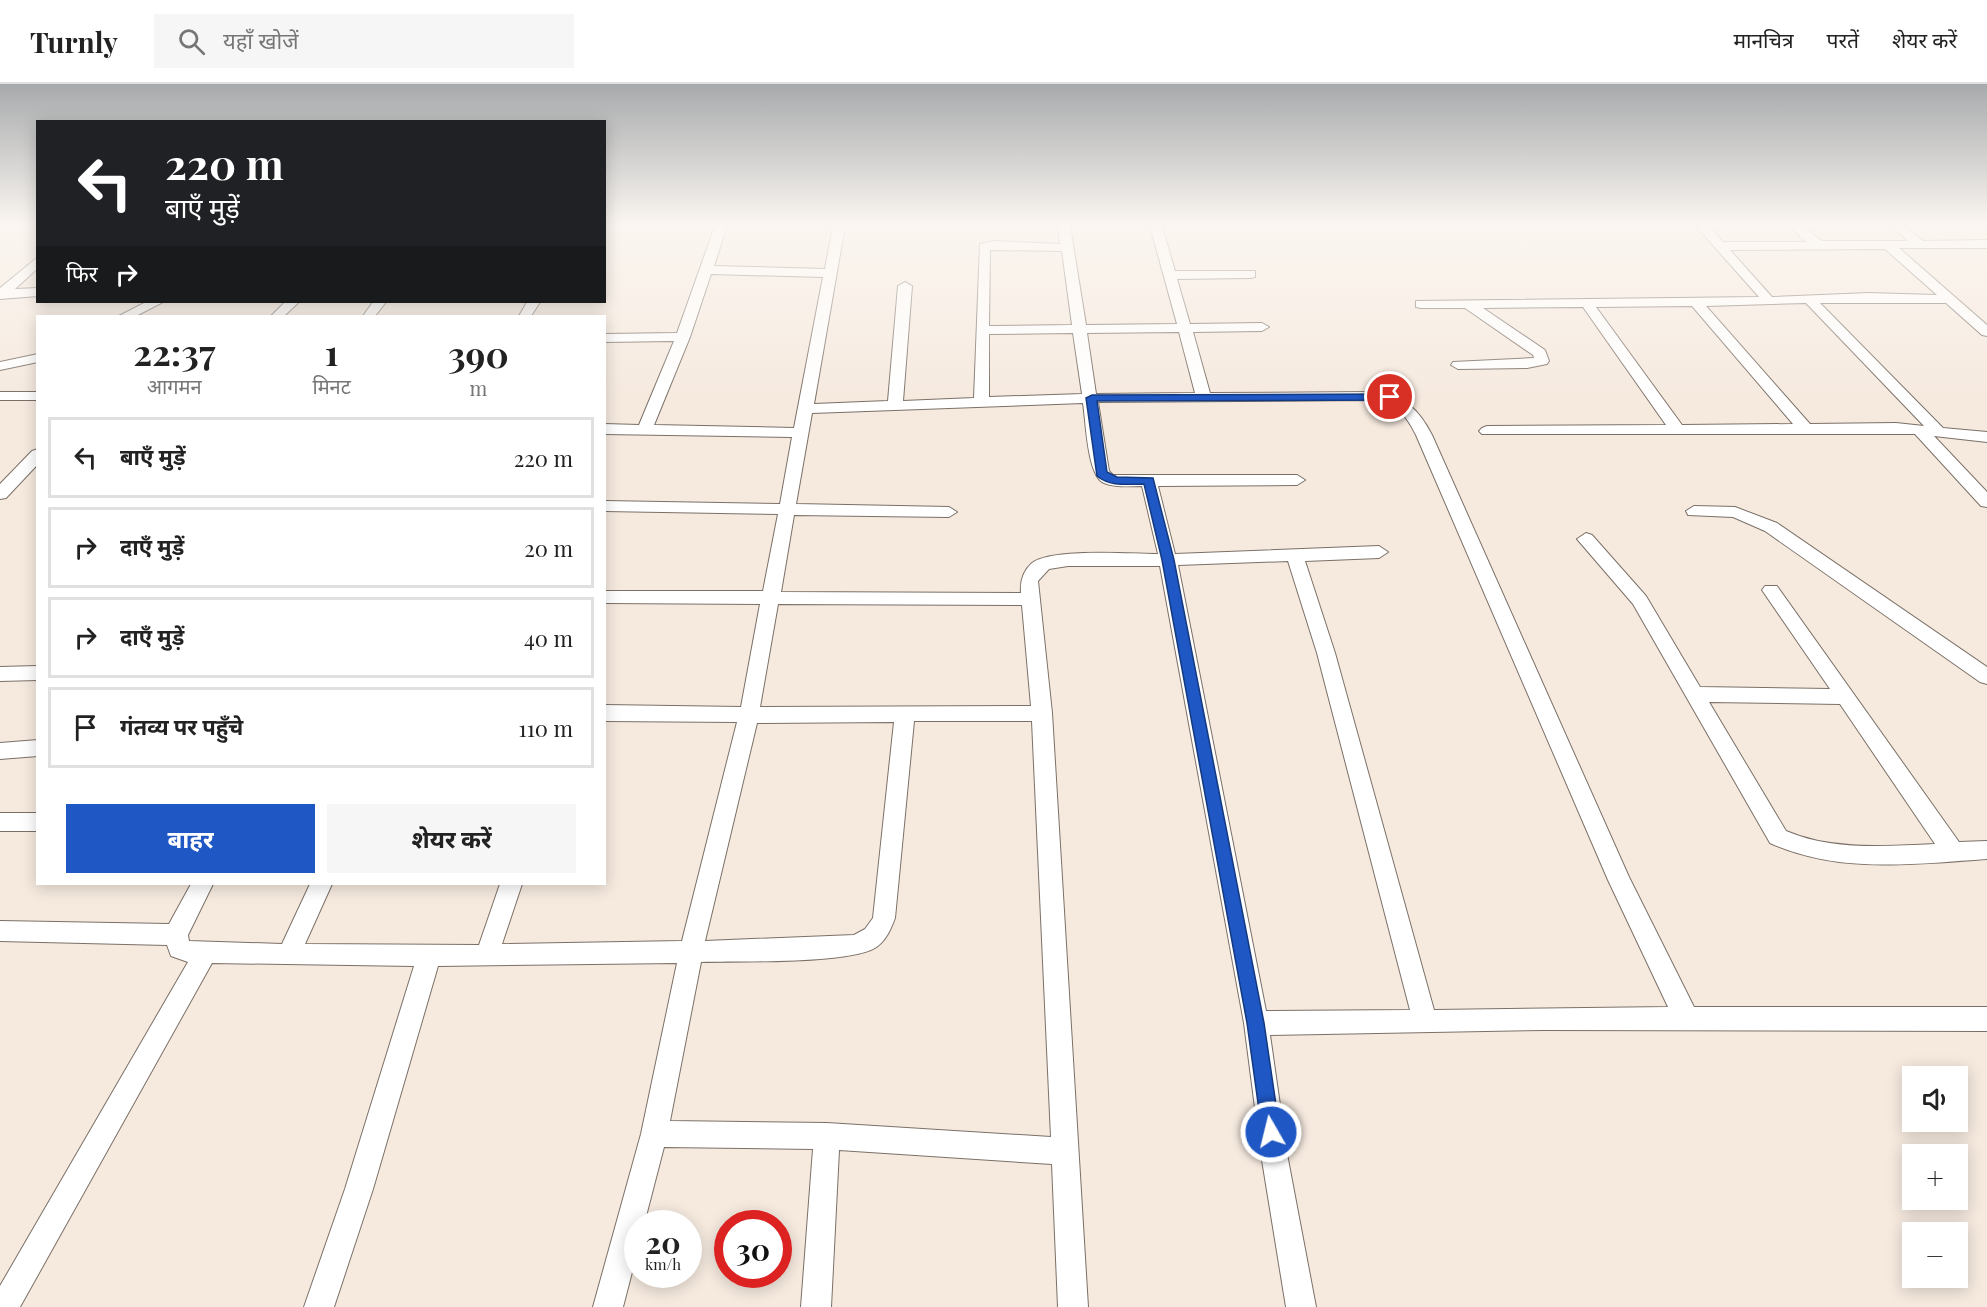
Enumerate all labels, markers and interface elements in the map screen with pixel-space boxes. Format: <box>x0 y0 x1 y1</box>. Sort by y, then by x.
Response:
search box <box>154 14 574 68</box>
text: Turnly <box>30 23 118 60</box>
icon: search <box>175 25 208 58</box>
text: यहाँ खोजें <box>223 25 299 55</box>
text: मानचित्र <box>1733 25 1794 53</box>
text: परतें <box>1827 25 1859 53</box>
text: शेयर करें <box>1892 25 1957 53</box>
text: 220 m <box>165 135 284 191</box>
icon: left <box>66 144 144 222</box>
text: बाएँ मुड़ें <box>165 189 240 225</box>
text: फिर <box>66 258 98 288</box>
icon: right <box>110 258 143 291</box>
text: 22:37 <box>133 327 215 375</box>
text: 1 <box>325 327 339 375</box>
text: 390 <box>448 329 509 377</box>
pin <box>1364 371 1415 422</box>
text: आगमन <box>147 372 202 399</box>
text: मिनट <box>312 372 351 399</box>
text: m <box>470 374 487 401</box>
icon: arrive <box>1373 380 1406 413</box>
icon: left <box>69 441 102 474</box>
text: बाएँ मुड़ें <box>120 441 185 471</box>
text: 220 m <box>514 443 573 473</box>
icon: right <box>69 531 102 564</box>
text: दाएँ मुड़ें <box>120 531 184 561</box>
text: 20 m <box>524 533 573 563</box>
icon: right <box>69 621 102 654</box>
text: दाएँ मुड़ें <box>120 621 184 651</box>
text: 40 m <box>524 623 573 653</box>
icon: arrive <box>69 711 102 744</box>
text: गंतव्य पर पहुँचे <box>120 711 243 741</box>
text: 110 m <box>519 713 573 743</box>
button: बाहर <box>66 804 315 873</box>
button: शेयर करें <box>327 804 576 873</box>
map controls <box>1902 1066 1968 1288</box>
button: sound <box>1902 1066 1968 1132</box>
position arrow <box>1239 1100 1303 1164</box>
button: + <box>1902 1144 1968 1210</box>
speed limit sign: 30 <box>714 1210 792 1288</box>
text: 20 <box>645 1222 681 1262</box>
button: − <box>1902 1222 1968 1288</box>
text: km/h <box>645 1254 681 1274</box>

